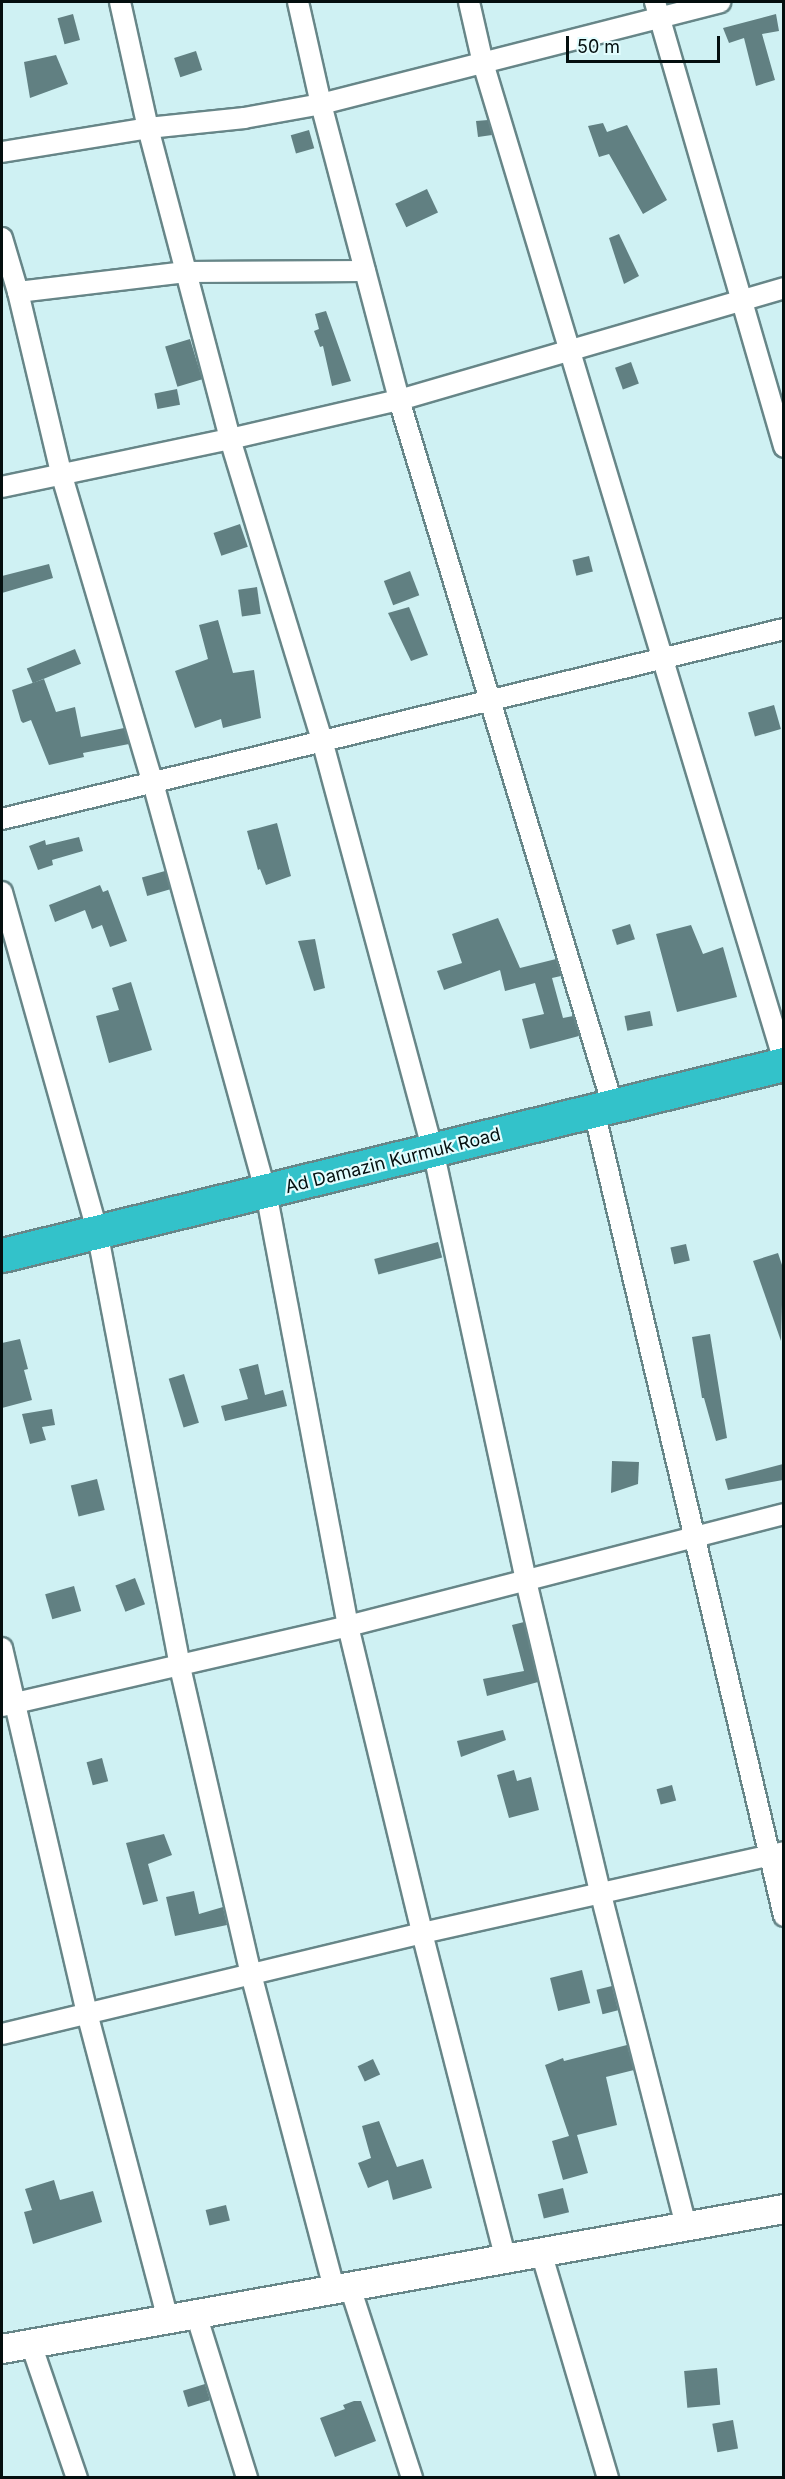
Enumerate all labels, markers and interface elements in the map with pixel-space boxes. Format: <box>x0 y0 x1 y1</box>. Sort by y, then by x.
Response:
scale bar <box>569 24 724 62</box>
text: 50 m <box>577 36 620 57</box>
street label: Ad Damazin Kurmuk Road <box>283 1124 503 1198</box>

